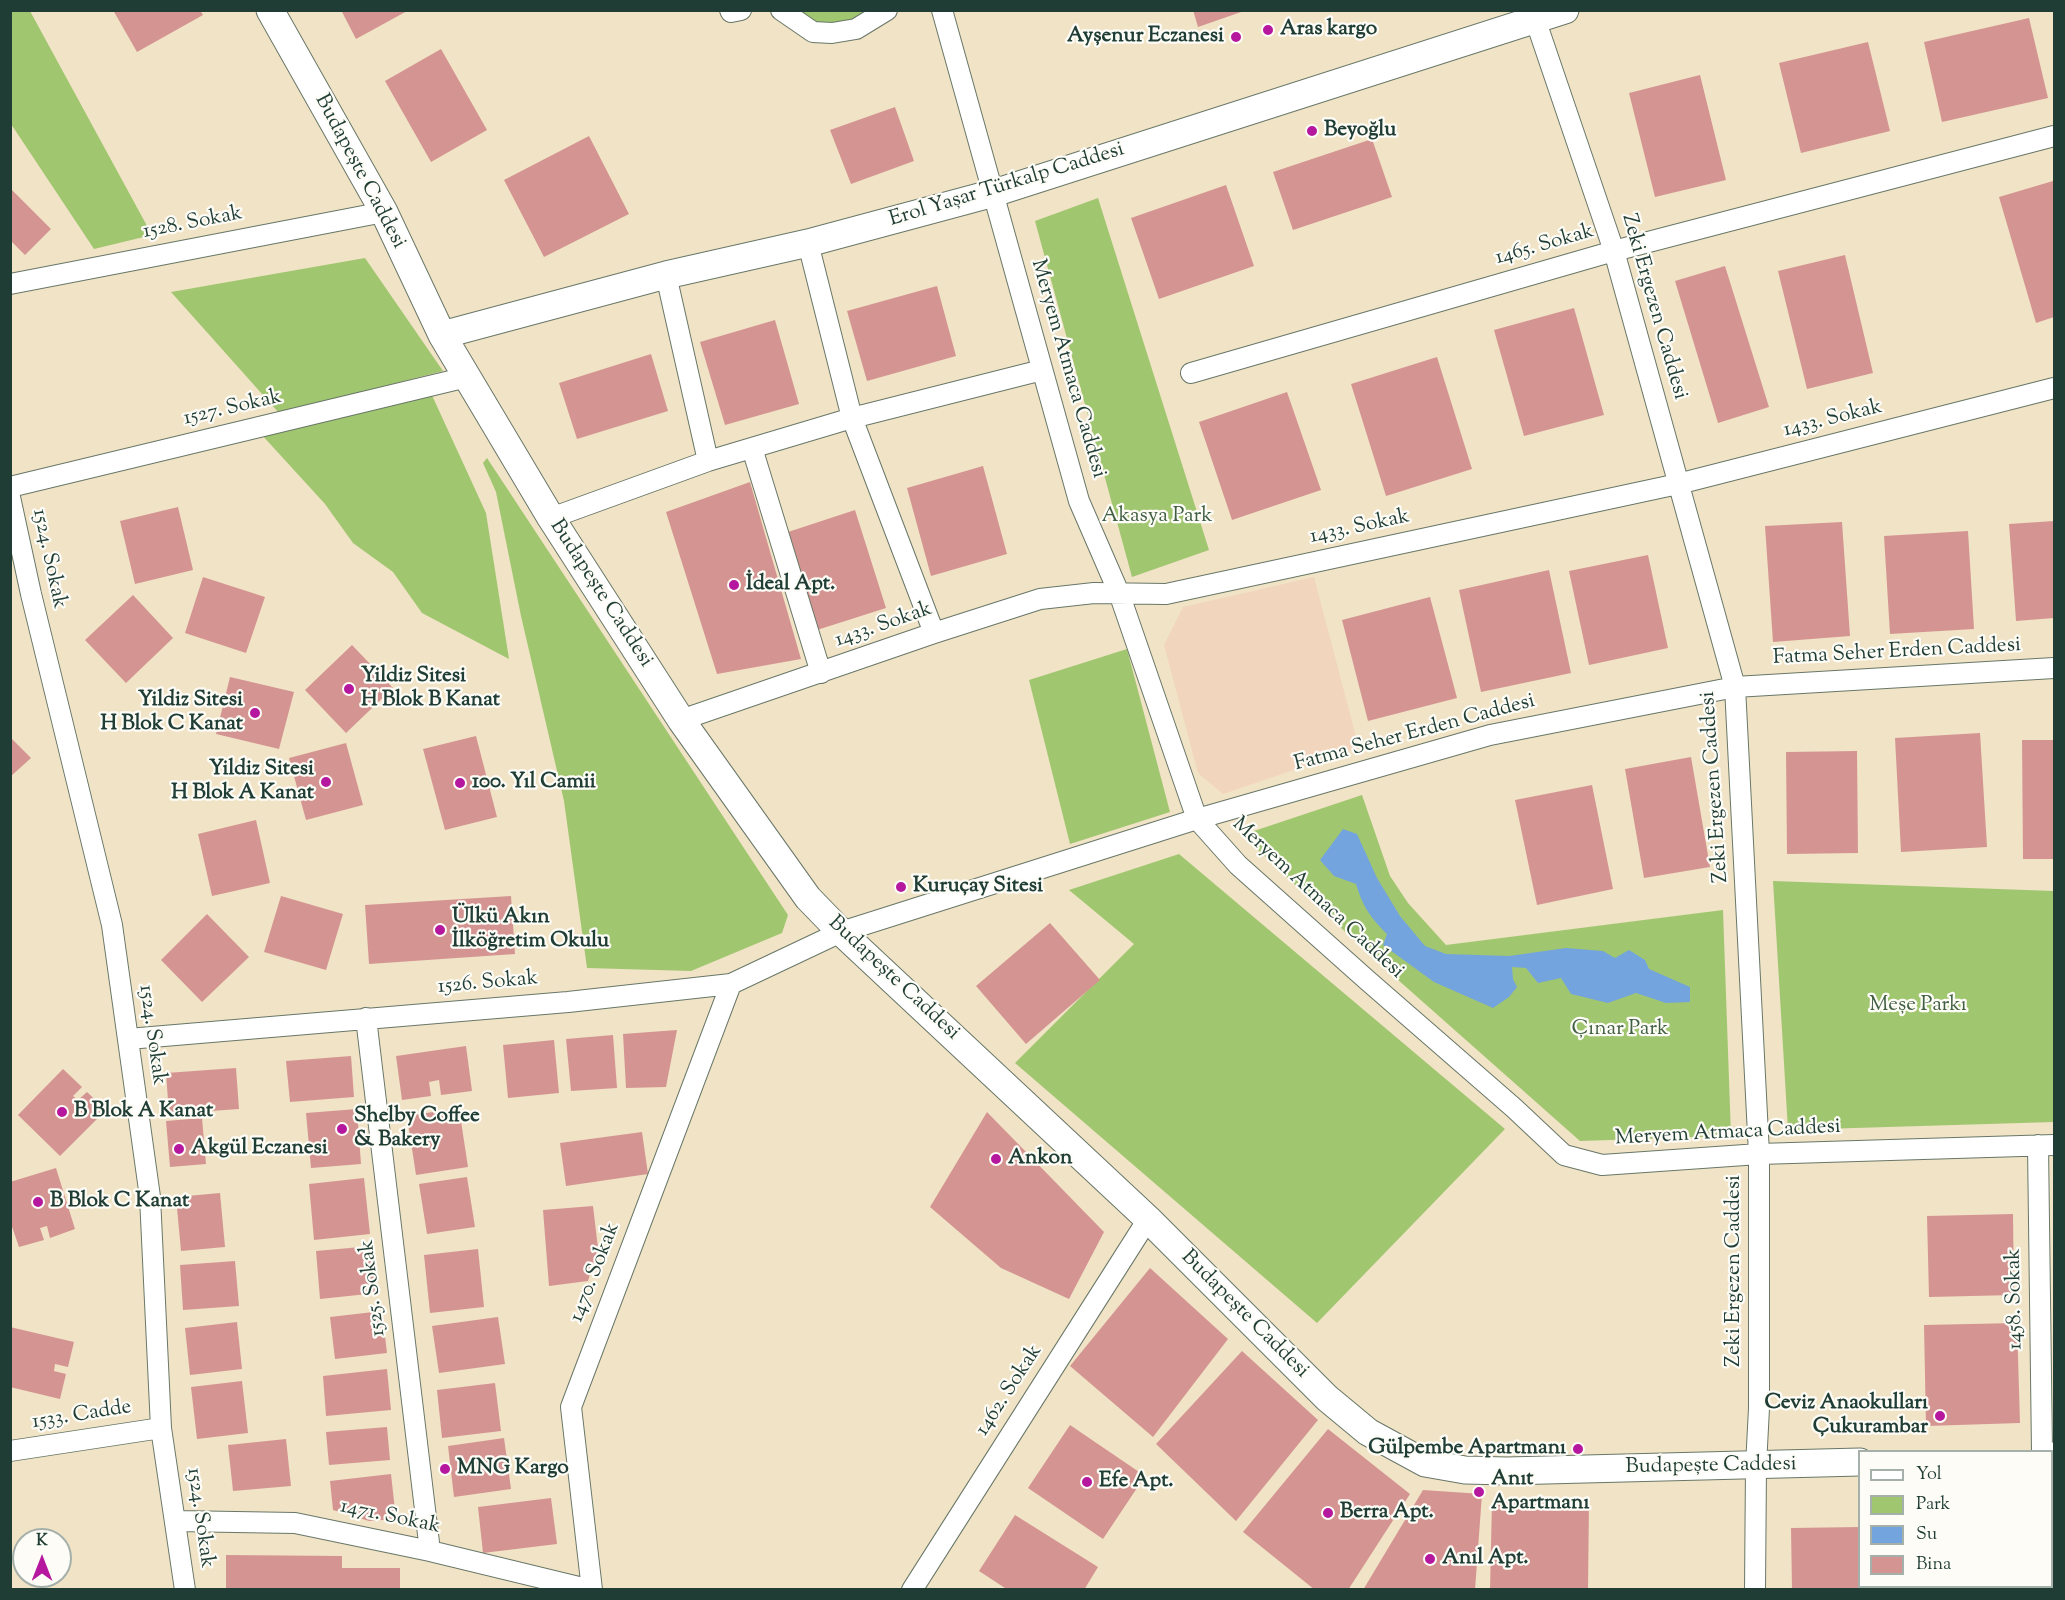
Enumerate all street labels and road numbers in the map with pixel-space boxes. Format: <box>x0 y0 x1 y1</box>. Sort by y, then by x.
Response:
street label: Budapeşte Caddesi <box>308 91 410 253</box>
street label: Erol Yaşar Türkalp Caddesi <box>886 138 1128 234</box>
street label: 1528. Sokak <box>141 202 245 246</box>
street label: Zeki Ergezen Caddesi <box>1614 211 1692 403</box>
street label: 1465. Sokak <box>1493 220 1597 272</box>
street label: Meryem Atmaca Caddesi <box>1024 257 1110 481</box>
street label: 1527. Sokak <box>181 385 285 433</box>
street label: 1433. Sokak <box>1781 396 1885 444</box>
street label: 1433. Sokak <box>1308 505 1412 551</box>
street label: 1524. Sokak <box>25 507 71 611</box>
street label: Budapeşte Caddesi <box>543 515 657 673</box>
street label: 1433. Sokak <box>832 598 936 654</box>
street label: Fatma Seher Erden Caddesi <box>1772 634 2022 672</box>
street label: Fatma Seher Erden Caddesi <box>1292 690 1538 778</box>
street label: Zeki Ergezen Caddesi <box>1697 690 1735 884</box>
street label: Meryem Atmaca Caddesi <box>1226 813 1408 985</box>
street label: Budapeşte Caddesi <box>822 911 964 1047</box>
street label: 1526. Sokak <box>437 967 539 1001</box>
street label: 1524. Sokak <box>131 983 171 1087</box>
street label: Meryem Atmaca Caddesi <box>1614 1116 1842 1152</box>
street label: Zeki Ergezen Caddesi <box>1722 1175 1748 1367</box>
street label: 1470. Sokak <box>565 1220 627 1326</box>
street label: 1525. Sokak <box>356 1238 392 1338</box>
street label: Budapeşte Caddesi <box>1175 1246 1313 1384</box>
street label: 1458. Sokak <box>2003 1248 2029 1350</box>
street label: 1462. Sokak <box>971 1341 1049 1441</box>
street label: 1533. Cadde <box>31 1396 133 1436</box>
street label: Budapeşte Caddesi <box>1625 1453 1797 1481</box>
street label: 1524. Sokak <box>179 1466 219 1570</box>
street label: 1471. Sokak <box>338 1495 442 1541</box>

